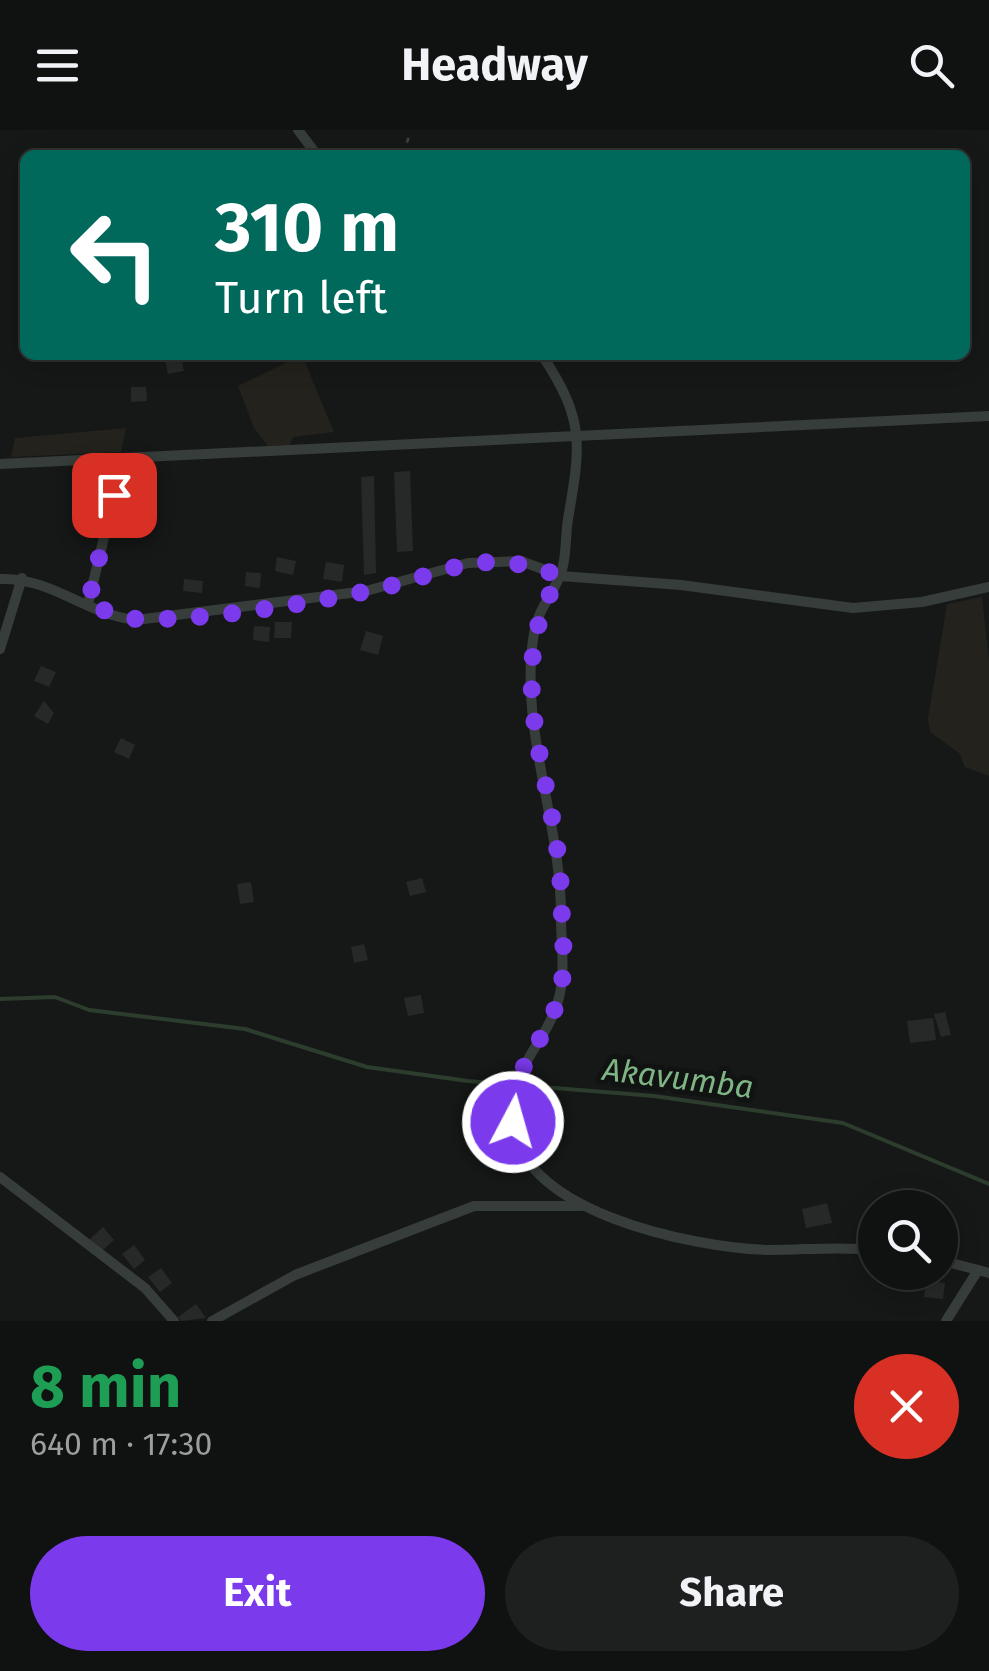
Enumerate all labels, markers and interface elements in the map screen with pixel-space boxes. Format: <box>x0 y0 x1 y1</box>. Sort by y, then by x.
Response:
icon: menu <box>30 38 85 93</box>
text: Headway <box>401 38 588 92</box>
icon: search <box>904 38 959 93</box>
text: 310 m <box>215 186 399 270</box>
icon: left <box>50 190 180 320</box>
text: Turn left <box>215 271 387 325</box>
pin <box>72 453 157 538</box>
icon: arrive <box>87 468 142 523</box>
water label: Akavumba <box>599 1050 756 1106</box>
position arrow <box>461 1070 565 1174</box>
map controls <box>858 1190 958 1290</box>
button: search <box>858 1190 958 1290</box>
text: 8 min <box>30 1351 181 1423</box>
button: close <box>854 1354 959 1459</box>
text: 640 m · 17:30 <box>30 1425 212 1463</box>
button: Exit <box>30 1536 485 1651</box>
button: Share <box>505 1536 959 1651</box>

